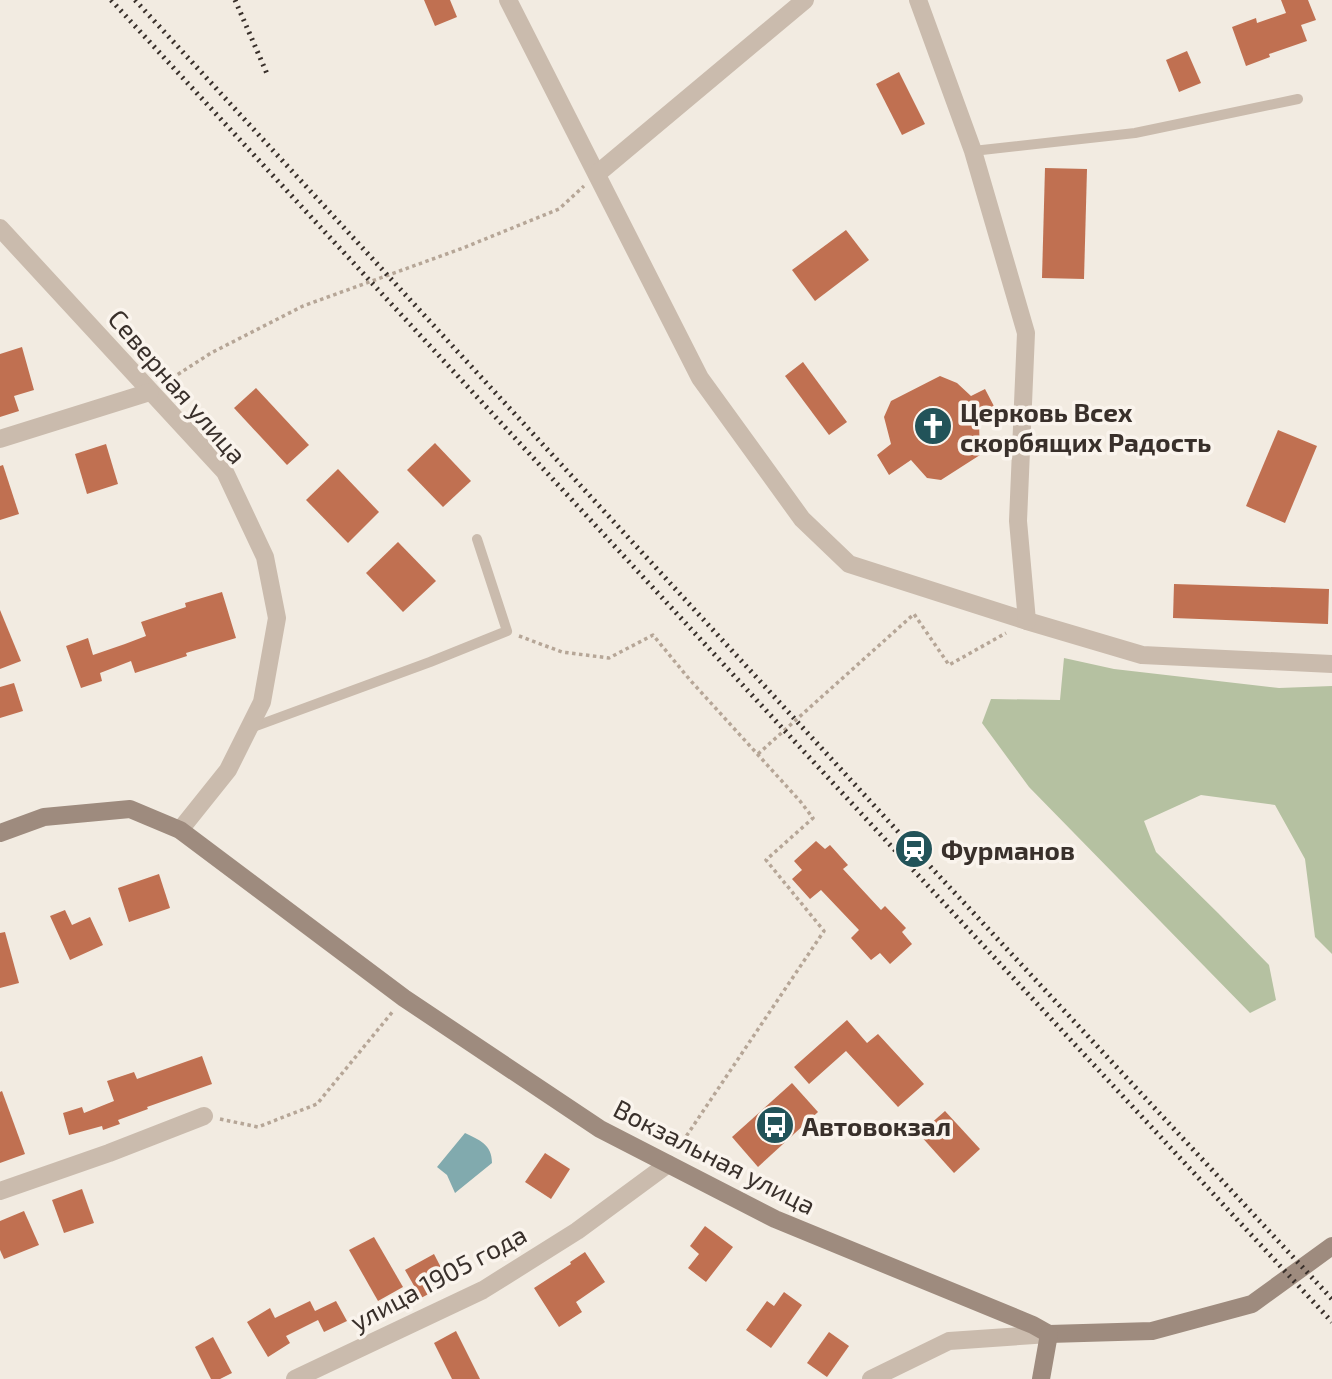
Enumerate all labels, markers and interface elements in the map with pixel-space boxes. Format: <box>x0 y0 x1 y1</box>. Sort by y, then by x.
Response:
street label: Северная улица <box>102 303 253 470</box>
place label: Церковь Всех скорбящих Радость <box>960 396 1211 457</box>
church icon: Церковь Всех скорбящих Радость <box>912 405 954 447</box>
station icon: Фурманов <box>893 828 935 870</box>
place label: Фурманов <box>941 834 1075 865</box>
street label: Вокзальная улица <box>609 1092 821 1221</box>
bus stop icon: Автовокзал <box>754 1104 796 1146</box>
place label: Автовокзал <box>802 1110 951 1141</box>
street label: улица 1905 года <box>345 1218 532 1337</box>

